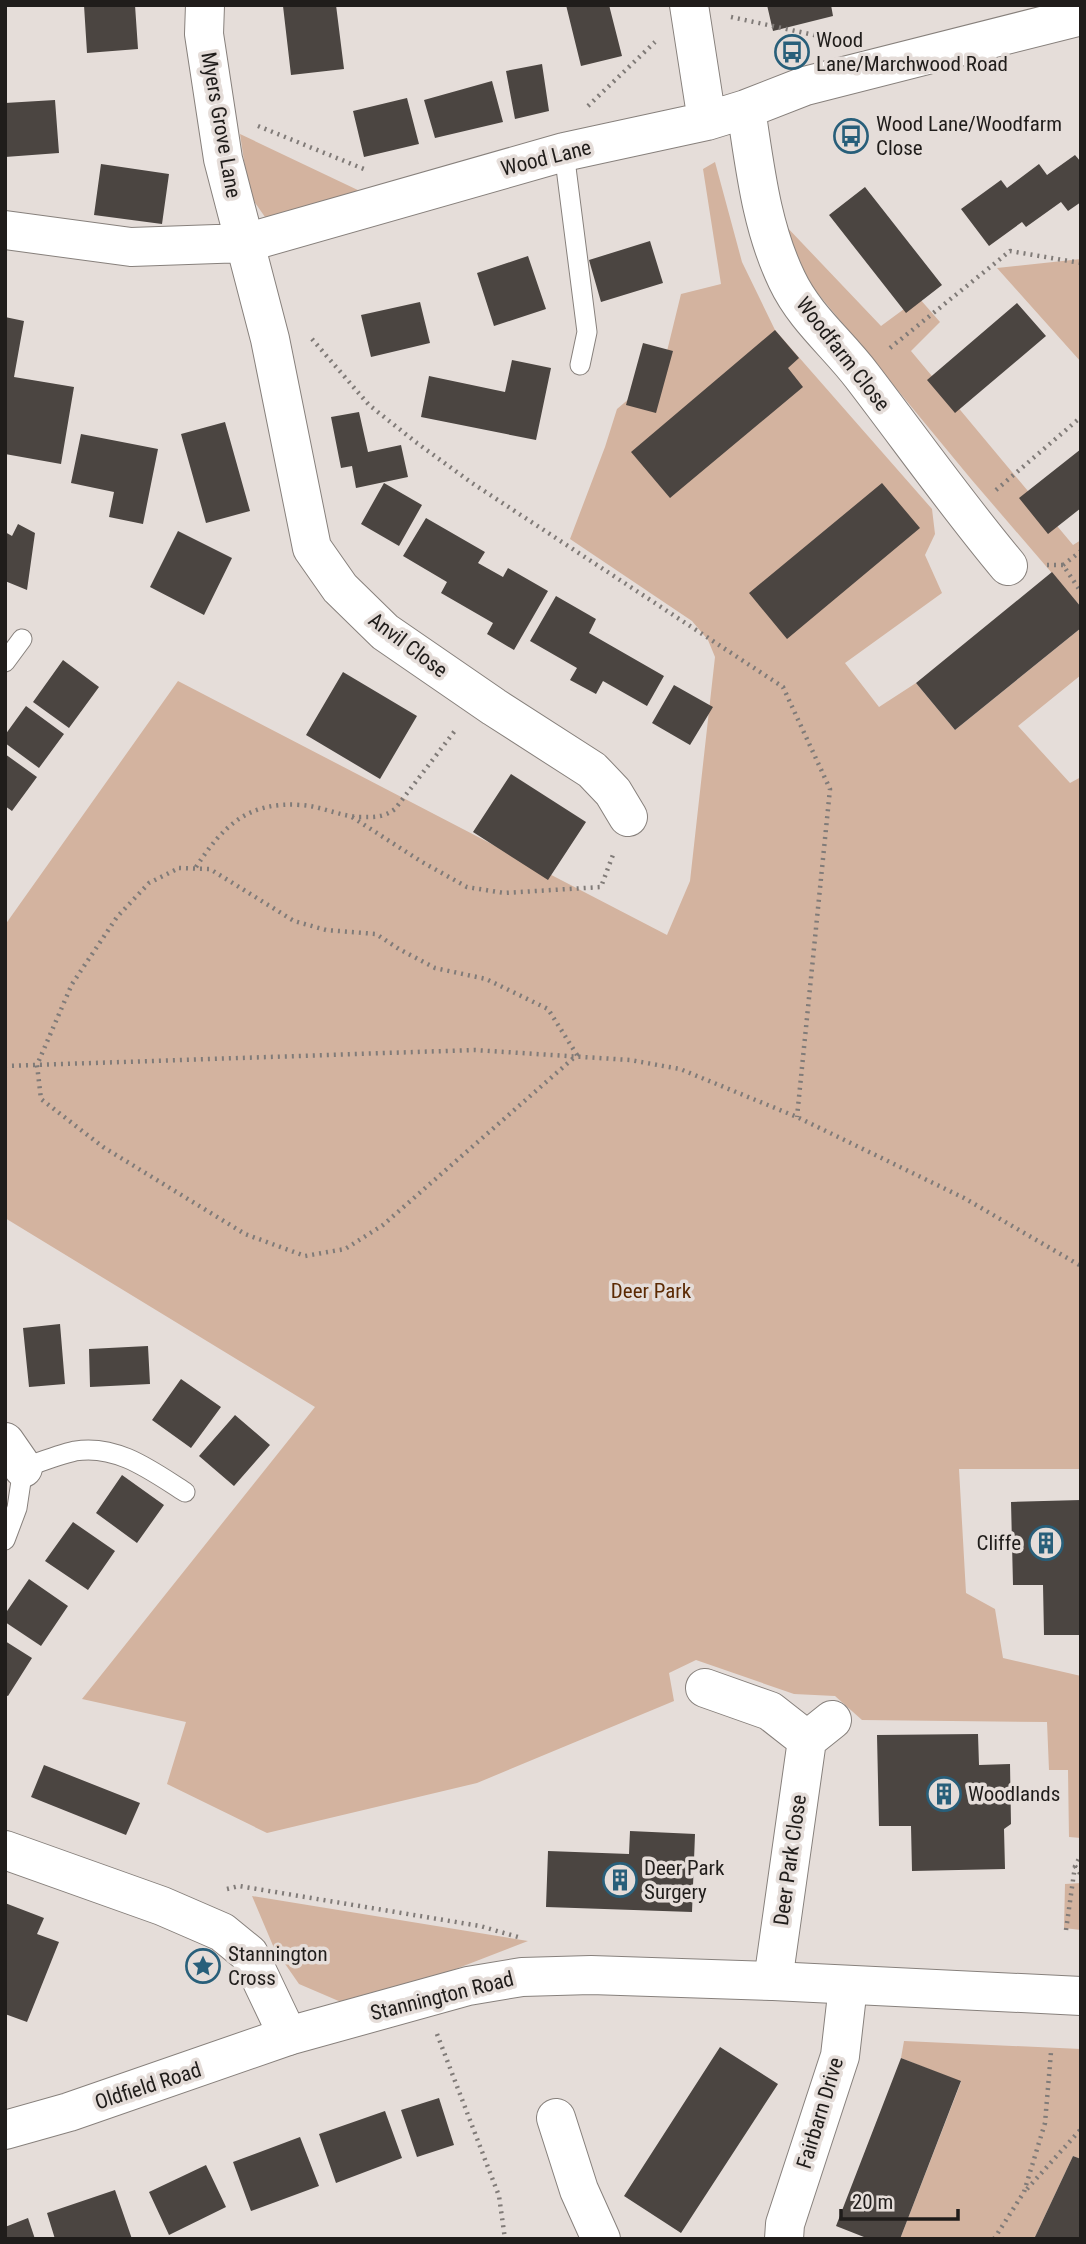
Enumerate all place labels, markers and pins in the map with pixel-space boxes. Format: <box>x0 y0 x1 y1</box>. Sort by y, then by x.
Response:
place label: Wood Lane/Marchwood Road <box>816 28 1008 76</box>
bus stop icon: Wood Lane/Marchwood Road <box>773 33 811 71</box>
place label: Wood Lane/Woodfarm Close <box>876 112 1062 160</box>
bus stop icon: Wood Lane/Woodfarm Close <box>832 117 870 155</box>
building icon: Cliffe <box>1027 1524 1065 1562</box>
place label: Cliffe <box>977 1531 1021 1555</box>
building icon: Woodlands <box>925 1775 963 1813</box>
place label: Woodlands <box>968 1782 1060 1806</box>
place label: Deer Park Surgery <box>644 1856 725 1904</box>
building icon: Deer Park Surgery <box>601 1861 639 1899</box>
place label: Stannington Cross <box>228 1942 328 1990</box>
place icon: Stannington Cross <box>184 1947 222 1985</box>

